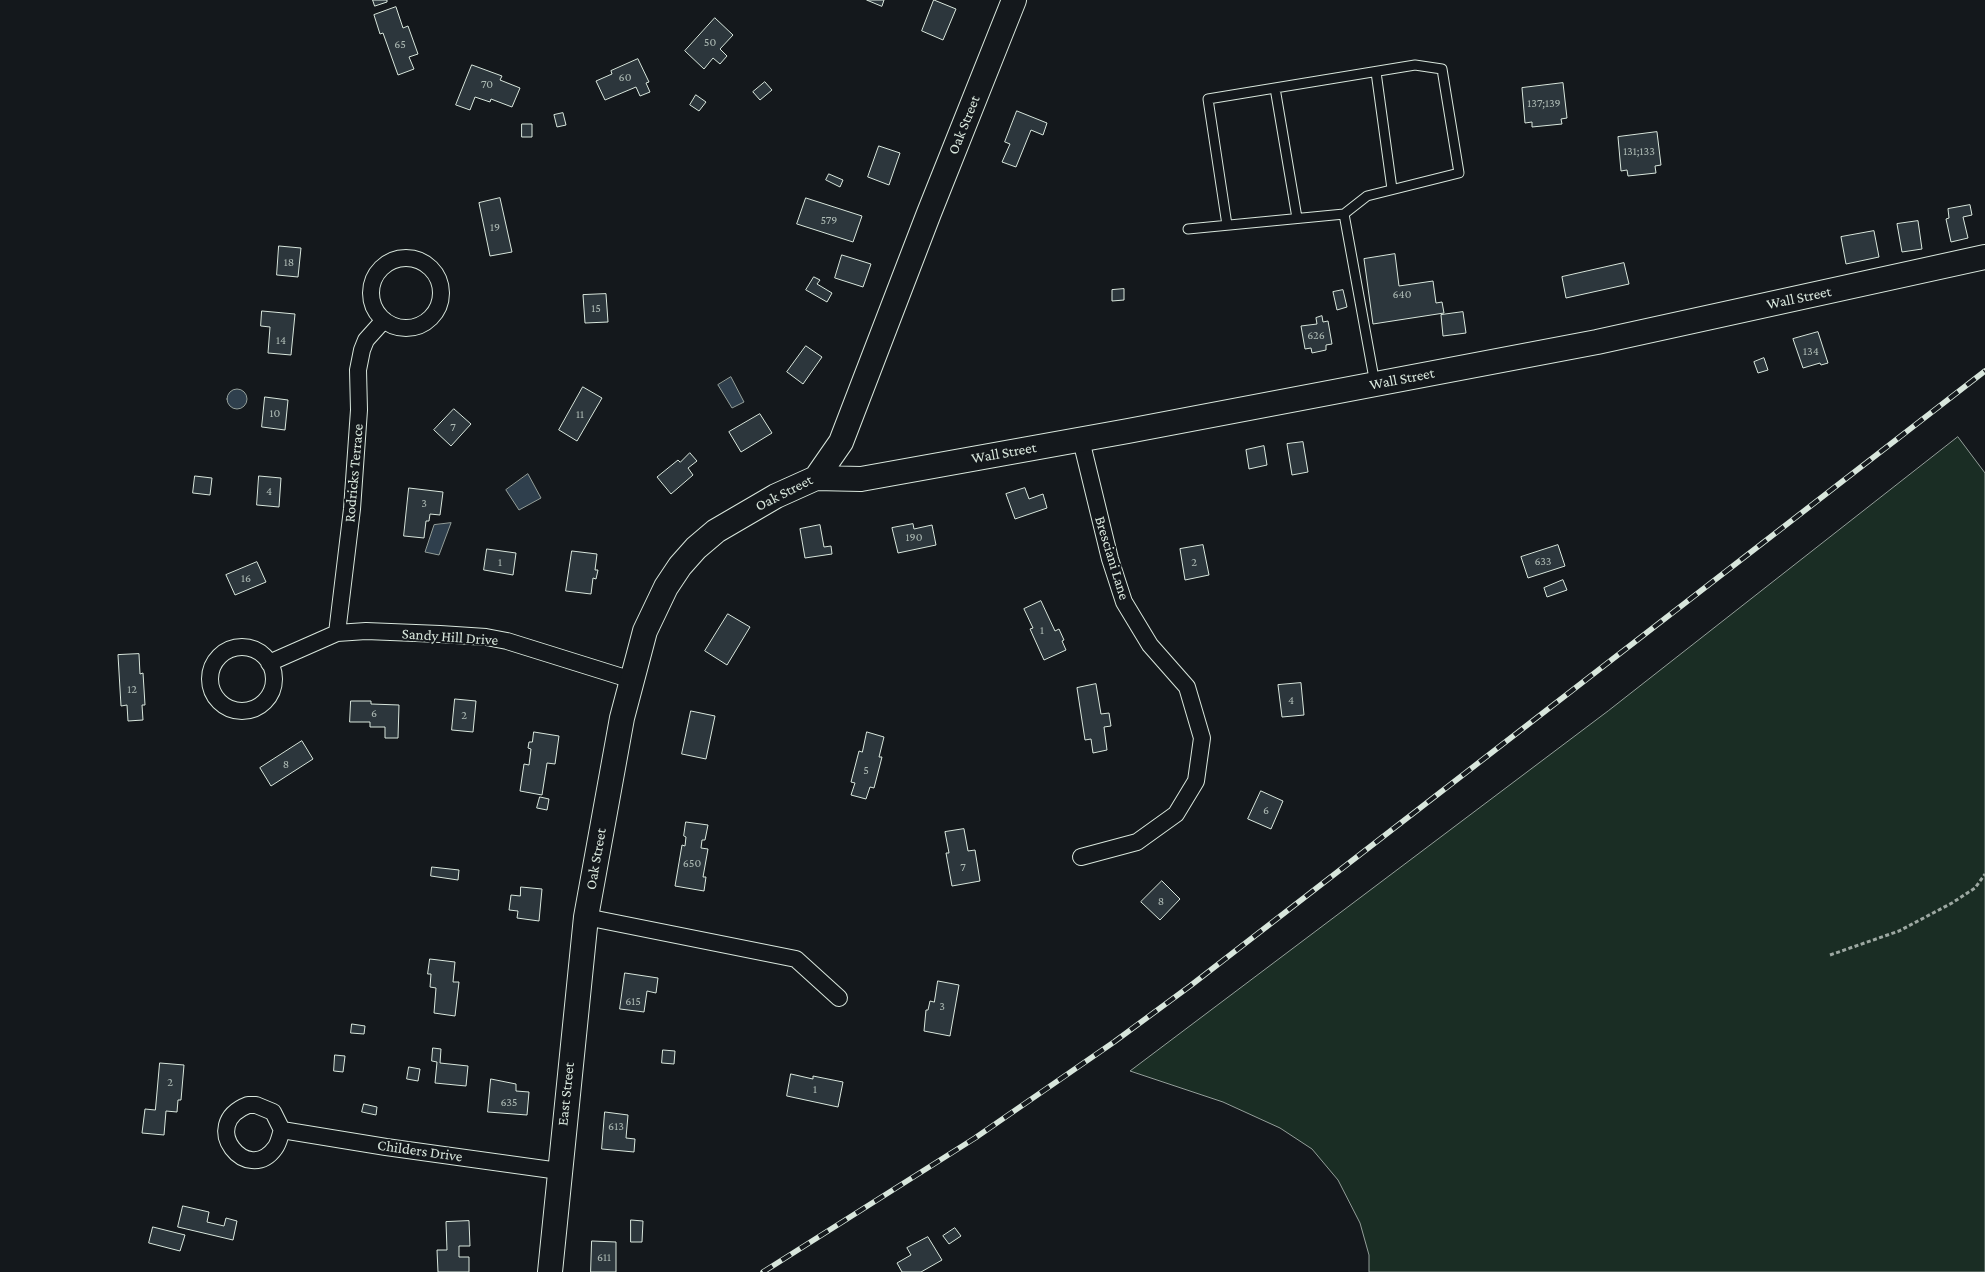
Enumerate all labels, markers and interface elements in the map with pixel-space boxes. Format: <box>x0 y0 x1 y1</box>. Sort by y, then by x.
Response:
house number: 50 <box>704 35 716 49</box>
house number: 65 <box>394 37 406 51</box>
house number: 60 <box>619 70 631 84</box>
house number: 70 <box>481 77 493 91</box>
street label: Oak Street <box>944 93 984 157</box>
house number: 137;139 <box>1527 96 1561 110</box>
house number: 131;133 <box>1623 144 1655 158</box>
house number: 579 <box>821 213 837 227</box>
house number: 19 <box>490 220 500 234</box>
house number: 18 <box>284 255 294 269</box>
street label: Wall Street <box>1765 282 1833 314</box>
house number: 640 <box>1392 287 1412 301</box>
house number: 15 <box>591 301 601 315</box>
house number: 626 <box>1307 328 1325 342</box>
house number: 14 <box>276 333 286 347</box>
house number: 134 <box>1803 344 1819 358</box>
street label: Wall Street <box>1368 364 1436 394</box>
house number: 10 <box>270 406 280 420</box>
house number: 11 <box>576 407 584 421</box>
house number: 7 <box>450 420 456 434</box>
street label: Rodricks Terrace <box>341 423 367 523</box>
street label: Wall Street <box>970 438 1038 468</box>
street label: Oak Street <box>752 471 816 515</box>
house number: 4 <box>266 484 272 498</box>
house number: 3 <box>421 496 427 510</box>
street label: Bresciani Lane <box>1091 514 1133 602</box>
house number: 190 <box>906 530 922 544</box>
house number: 633 <box>1534 554 1552 568</box>
house number: 1 <box>498 555 502 569</box>
house number: 2 <box>1191 555 1197 569</box>
house number: 16 <box>241 571 251 585</box>
house number: 1 <box>1040 623 1044 637</box>
street label: Sandy Hill Drive <box>401 625 499 649</box>
house number: 12 <box>127 682 137 696</box>
house number: 4 <box>1288 693 1294 707</box>
house number: 6 <box>371 706 377 720</box>
house number: 2 <box>461 708 467 722</box>
house number: 8 <box>283 757 289 771</box>
house number: 5 <box>863 763 869 777</box>
house number: 6 <box>1263 803 1269 817</box>
street label: Oak Street <box>582 827 610 891</box>
house number: 650 <box>683 856 701 870</box>
house number: 7 <box>960 860 966 874</box>
house number: 8 <box>1158 894 1164 908</box>
house number: 615 <box>625 994 641 1008</box>
house number: 3 <box>939 999 945 1013</box>
street label: East Street <box>554 1061 578 1127</box>
house number: 2 <box>167 1075 173 1089</box>
house number: 1 <box>813 1082 817 1096</box>
house number: 635 <box>500 1095 518 1109</box>
house number: 613 <box>608 1119 624 1133</box>
street label: Childers Drive <box>376 1136 464 1166</box>
house number: 611 <box>597 1250 611 1264</box>

